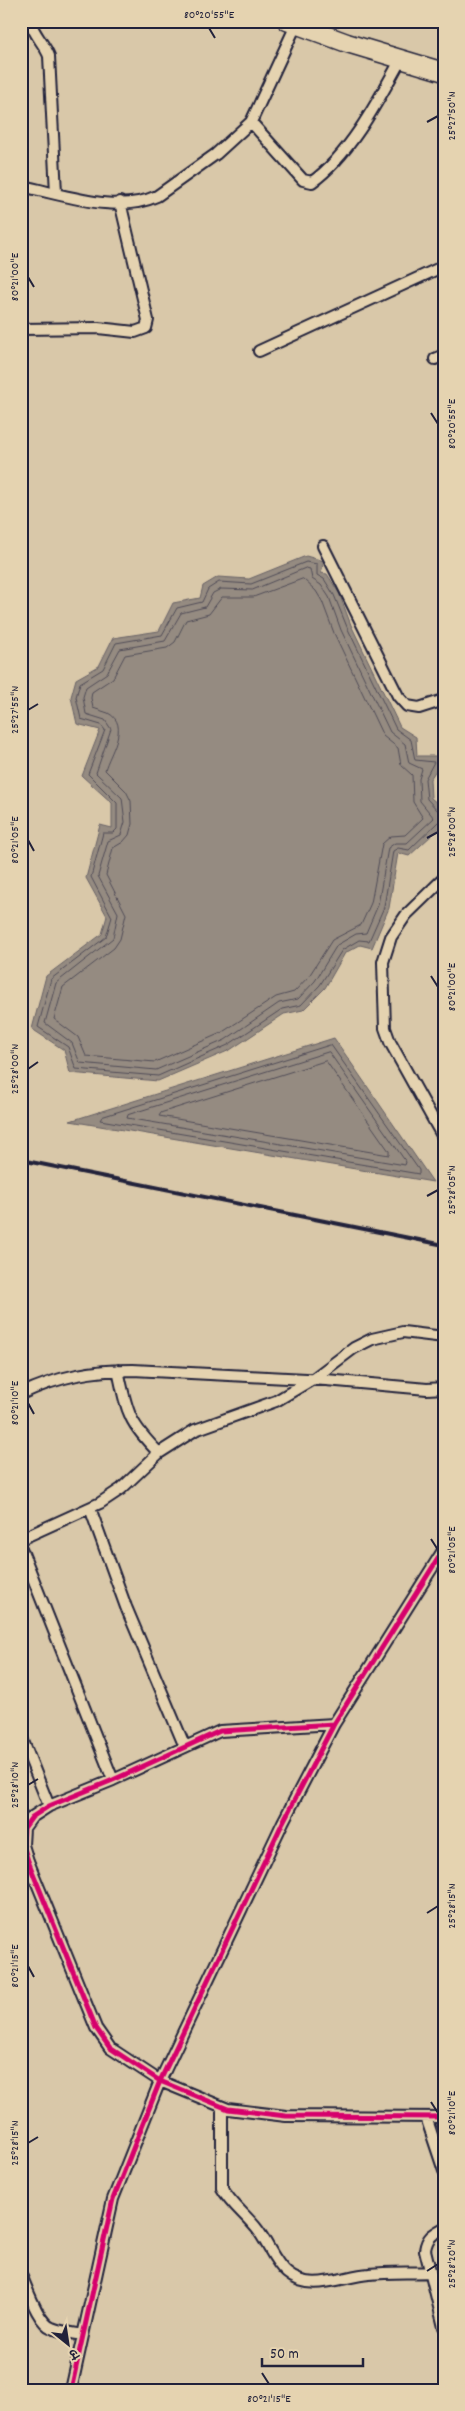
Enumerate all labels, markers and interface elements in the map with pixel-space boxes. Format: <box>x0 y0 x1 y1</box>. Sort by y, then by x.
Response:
text: 80°20'55"E <box>184 7 235 24</box>
text: 25°27'50"N <box>444 91 461 141</box>
text: 80°21'00"E <box>7 252 24 301</box>
text: 80°20'55"E <box>444 398 461 449</box>
text: 25°27'55"N <box>7 686 24 734</box>
text: 25°28'00"N <box>444 807 461 857</box>
text: 80°21'05"E <box>7 816 24 864</box>
text: 80°21'00"E <box>444 962 461 1011</box>
text: 25°28'00"N <box>7 1044 24 1094</box>
text: 25°28'05"N <box>444 1165 461 1215</box>
text: 80°21'10"E <box>7 1380 24 1425</box>
text: 80°21'05"E <box>444 1526 461 1574</box>
text: 25°28'10"N <box>7 1762 24 1808</box>
text: 25°28'15"N <box>444 1883 461 1929</box>
text: 80°21'15"E <box>7 1944 24 1988</box>
text: 80°21'10"E <box>444 2090 461 2135</box>
text: 25°28'15"N <box>7 2120 24 2166</box>
text: 25°28'20"N <box>444 2239 461 2289</box>
north arrow <box>42 2318 92 2368</box>
scale bar <box>262 2336 364 2368</box>
text: उ <box>64 2342 83 2365</box>
text: 50 m <box>270 2344 299 2366</box>
text: 80°21'15"E <box>247 2391 291 2408</box>

